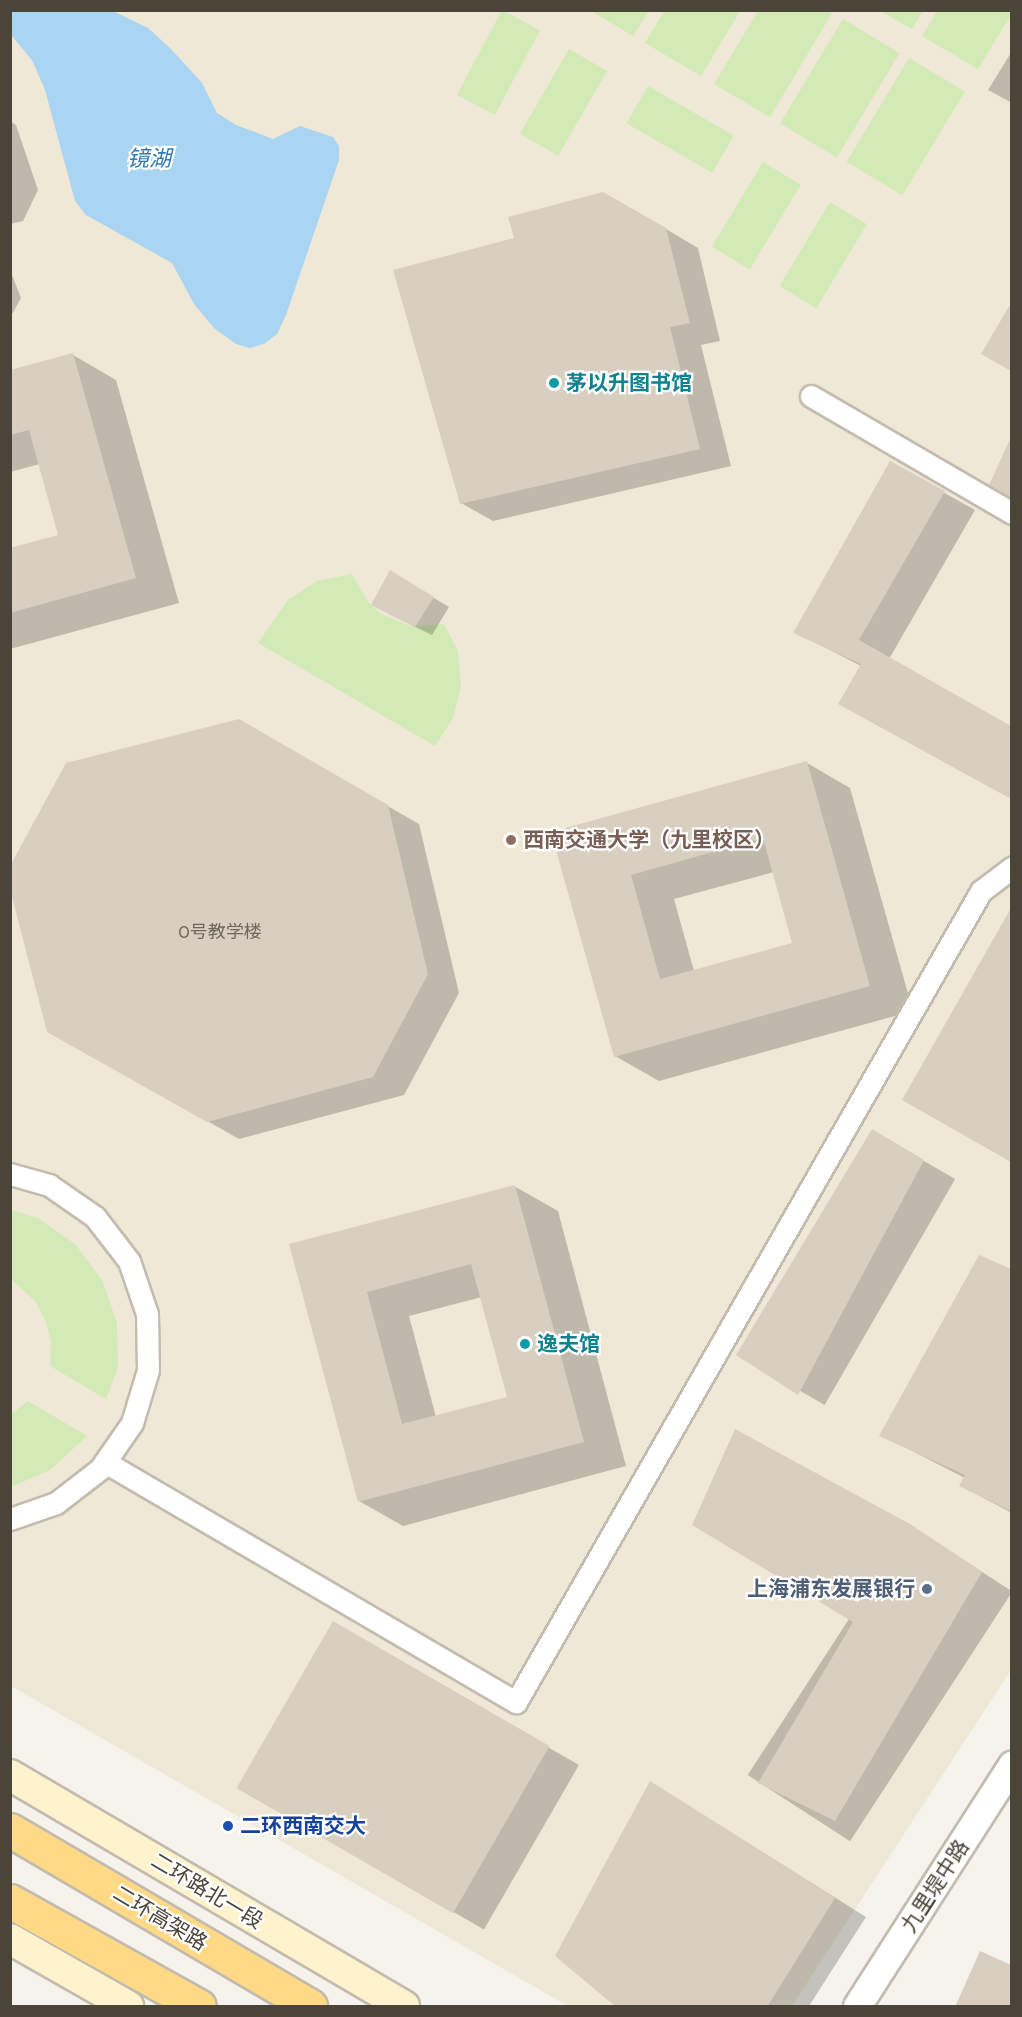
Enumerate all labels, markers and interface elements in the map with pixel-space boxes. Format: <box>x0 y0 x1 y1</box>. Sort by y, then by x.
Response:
water label: 镜湖 <box>127 146 171 172</box>
place label: 茅以升图书馆 <box>566 370 692 396</box>
marker: 茅以升图书馆 <box>547 376 561 390</box>
place label: 西南交通大学（九里校区） <box>523 827 775 853</box>
marker: 西南交通大学（九里校区） <box>504 833 518 847</box>
house number: 0号教学楼 <box>178 921 262 943</box>
place label: 逸夫馆 <box>537 1331 600 1357</box>
marker: 逸夫馆 <box>518 1337 532 1351</box>
place label: 上海浦东发展银行 <box>747 1576 915 1602</box>
marker: 上海浦东发展银行 <box>920 1582 934 1596</box>
place label: 二环西南交大 <box>240 1813 366 1839</box>
marker: 二环西南交大 <box>221 1819 235 1833</box>
street label: 九里堤中路 <box>896 1835 974 1937</box>
street label: 二环路北一段 <box>147 1848 267 1934</box>
street label: 二环高架路 <box>109 1880 211 1956</box>

